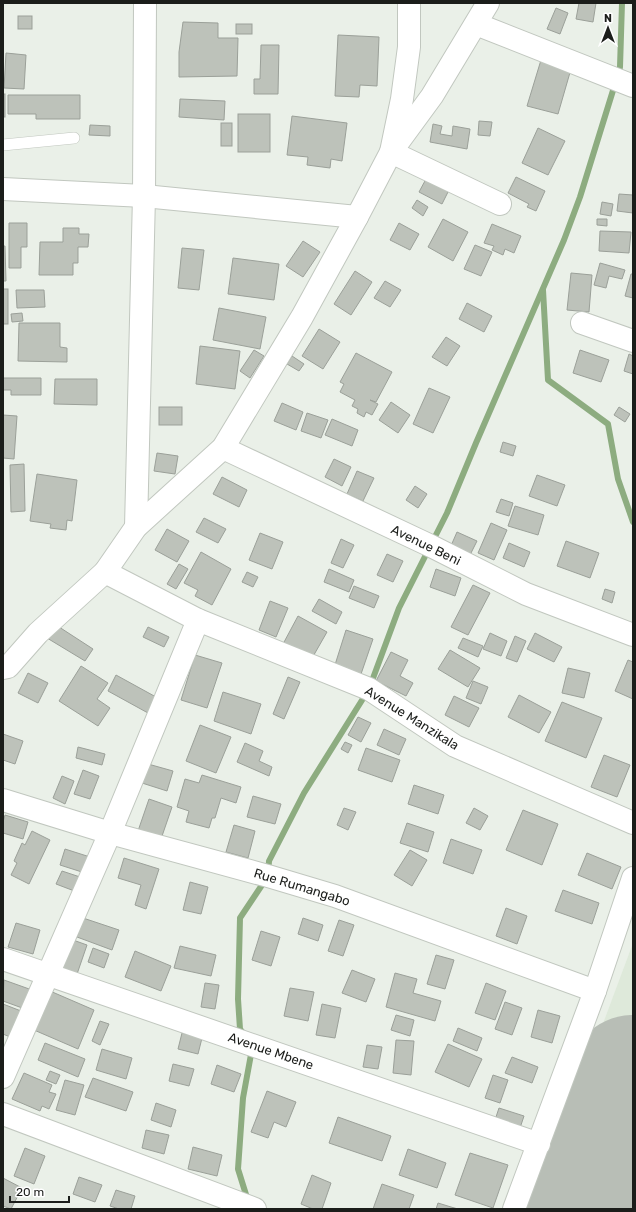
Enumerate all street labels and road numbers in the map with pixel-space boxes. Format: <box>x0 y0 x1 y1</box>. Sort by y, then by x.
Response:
street label: Avenue Beni <box>389 522 463 568</box>
street label: Avenue Manzikala <box>362 683 462 753</box>
street label: Rue Rumangabo <box>252 865 352 910</box>
street label: Avenue Mbene <box>226 1029 316 1073</box>

